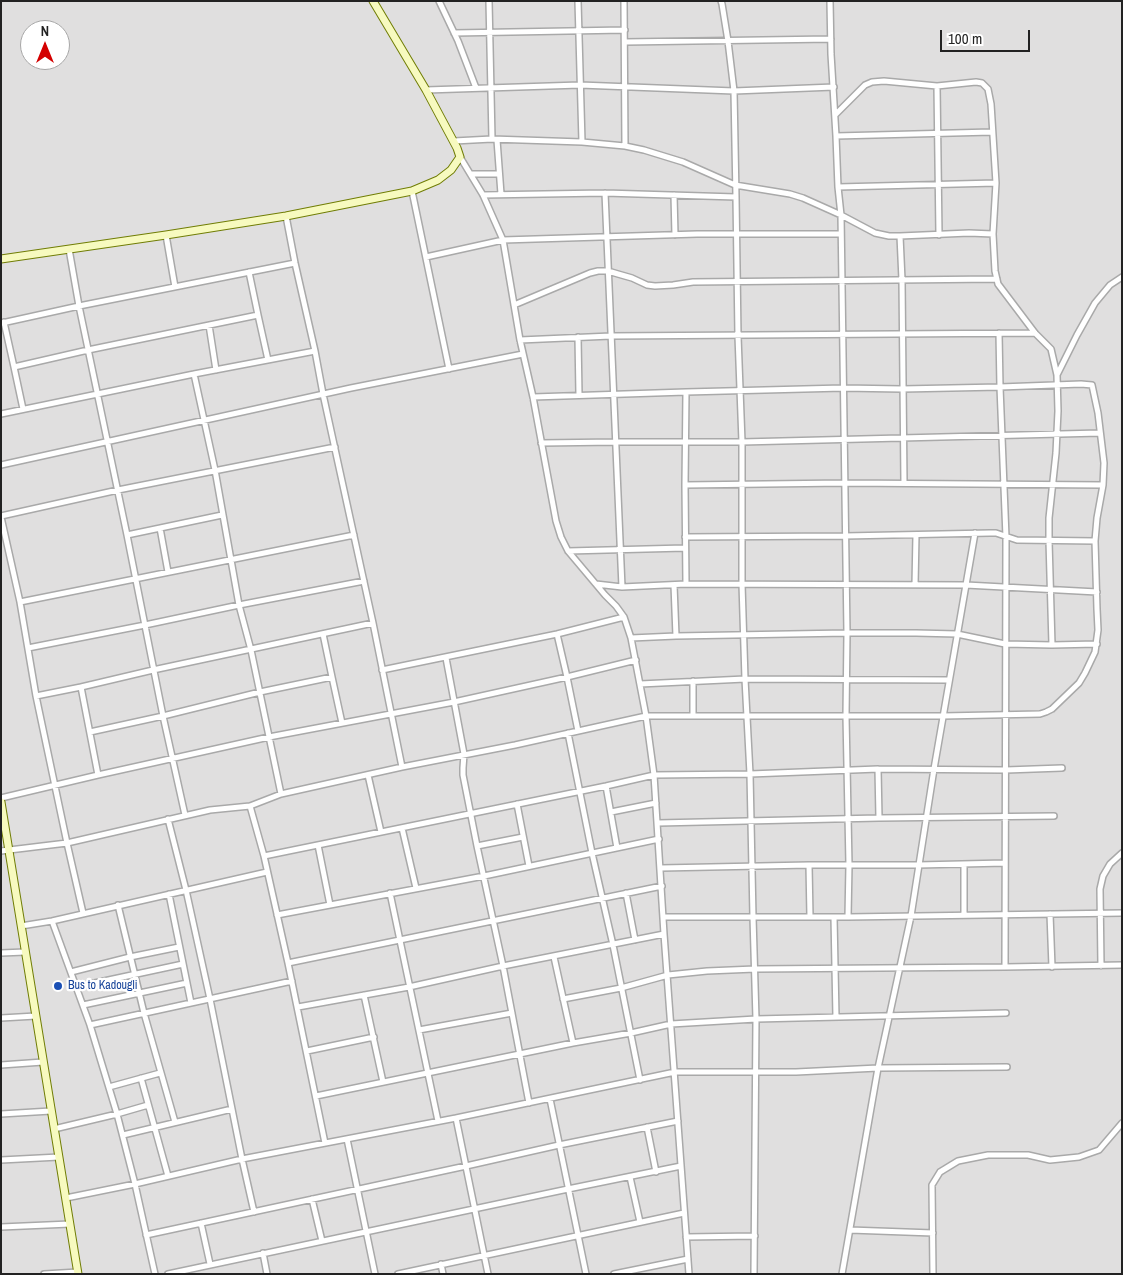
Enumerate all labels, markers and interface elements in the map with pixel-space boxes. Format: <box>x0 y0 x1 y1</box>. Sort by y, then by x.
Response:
north arrow <box>20 20 70 70</box>
scale bar <box>943 20 1033 52</box>
text: N <box>41 22 49 40</box>
text: 100 m <box>948 28 982 49</box>
place label: Bus to Kadougli <box>68 979 137 993</box>
marker: Bus to Kadougli <box>52 980 64 992</box>

